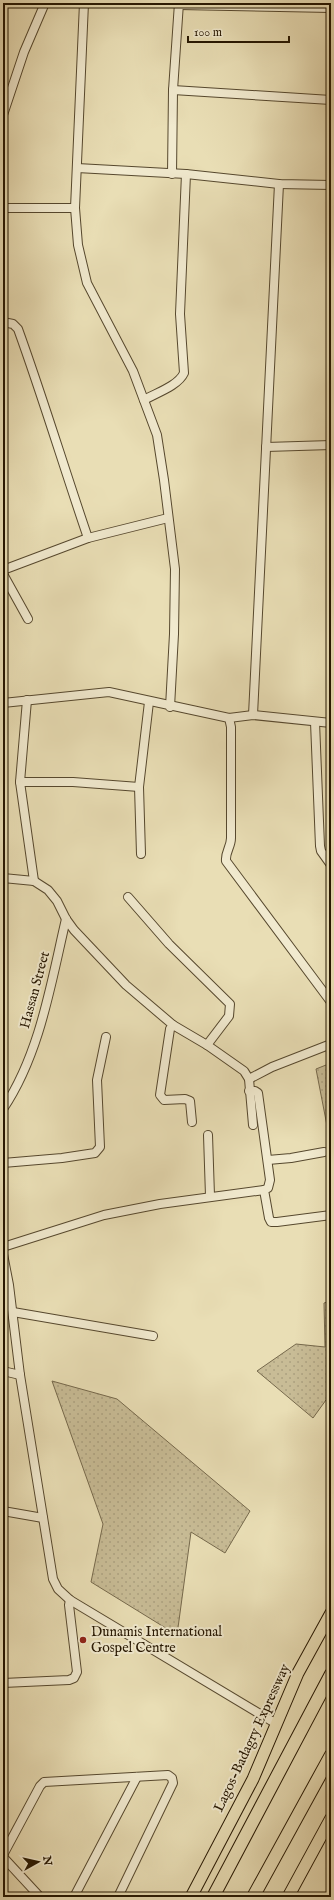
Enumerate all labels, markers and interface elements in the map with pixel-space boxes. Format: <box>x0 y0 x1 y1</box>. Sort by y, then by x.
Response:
scale bar <box>188 18 289 44</box>
text: 100 m <box>194 25 222 40</box>
street label: Hassan Street <box>16 949 54 1031</box>
place label: Dunamis International Gospel Centre <box>91 1623 222 1657</box>
marker: Dunamis International Gospel Centre <box>78 1635 88 1645</box>
street label: Lagos-Badagry Expressway <box>210 1661 294 1815</box>
north arrow <box>18 1842 58 1882</box>
text: N <box>39 1854 55 1867</box>

